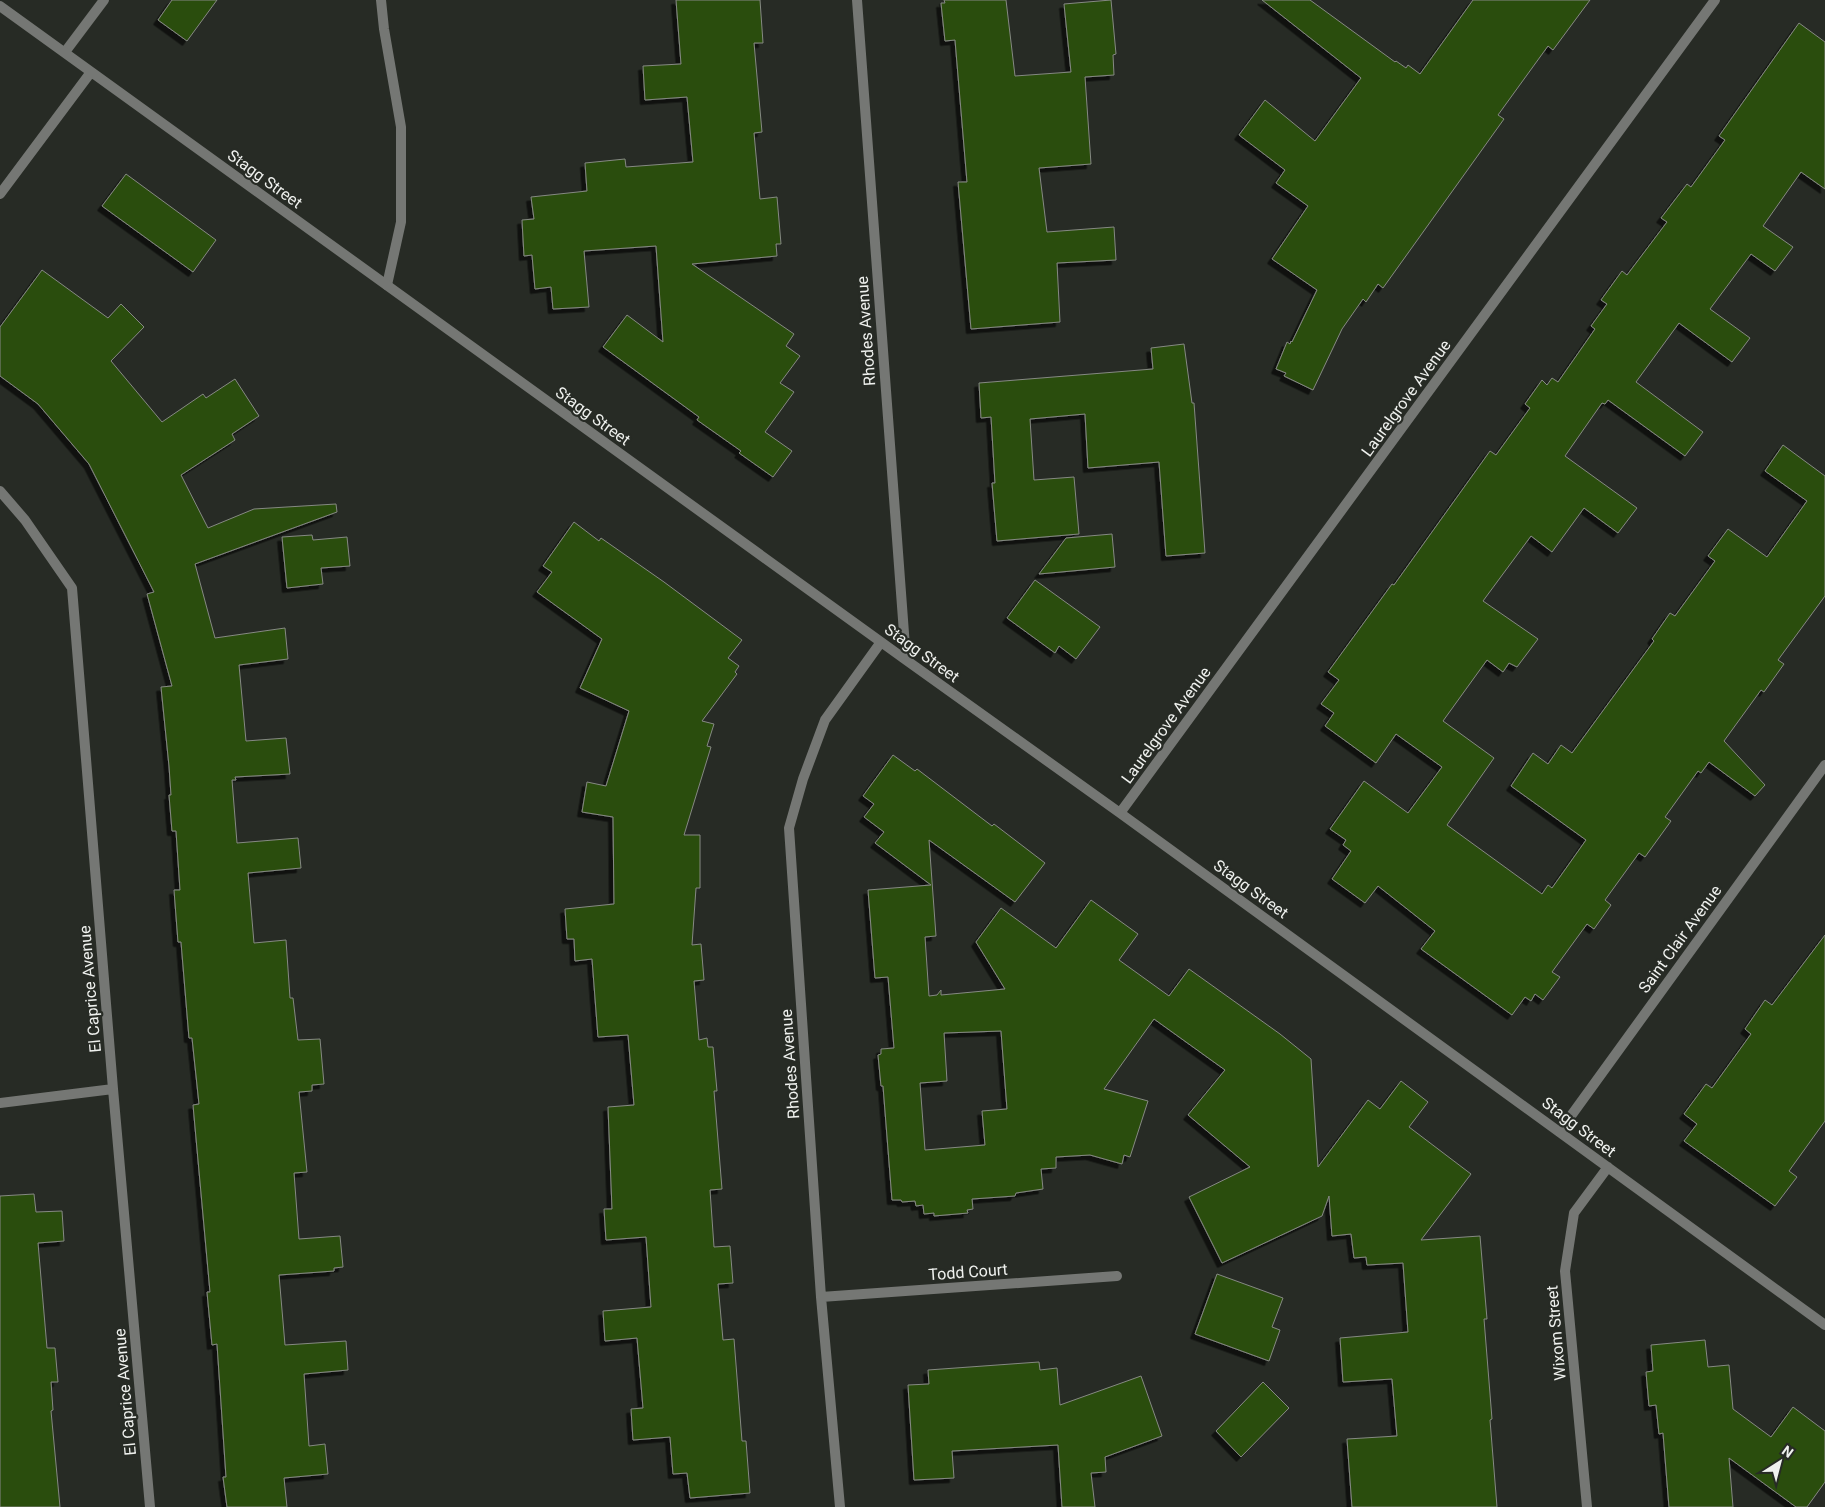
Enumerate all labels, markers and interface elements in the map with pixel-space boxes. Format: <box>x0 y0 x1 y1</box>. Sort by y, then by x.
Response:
street label: Stagg Street <box>224 146 306 212</box>
street label: Rhodes Avenue <box>853 276 879 386</box>
street label: Laurelgrove Avenue <box>1357 336 1455 460</box>
street label: Stagg Street <box>552 383 634 449</box>
street label: Stagg Street <box>881 620 963 686</box>
street label: Laurelgrove Avenue <box>1117 663 1215 787</box>
street label: Stagg Street <box>1210 856 1292 922</box>
street label: Saint Clair Avenue <box>1634 881 1726 997</box>
street label: El Caprice Avenue <box>75 925 105 1053</box>
street label: Rhodes Avenue <box>777 1009 803 1119</box>
street label: Stagg Street <box>1538 1093 1620 1161</box>
street label: Todd Court <box>928 1260 1008 1284</box>
street label: Wixom Street <box>1542 1285 1570 1381</box>
street label: El Caprice Avenue <box>110 1328 140 1456</box>
north arrow <box>1755 1437 1805 1487</box>
text: N <box>1779 1442 1796 1461</box>

